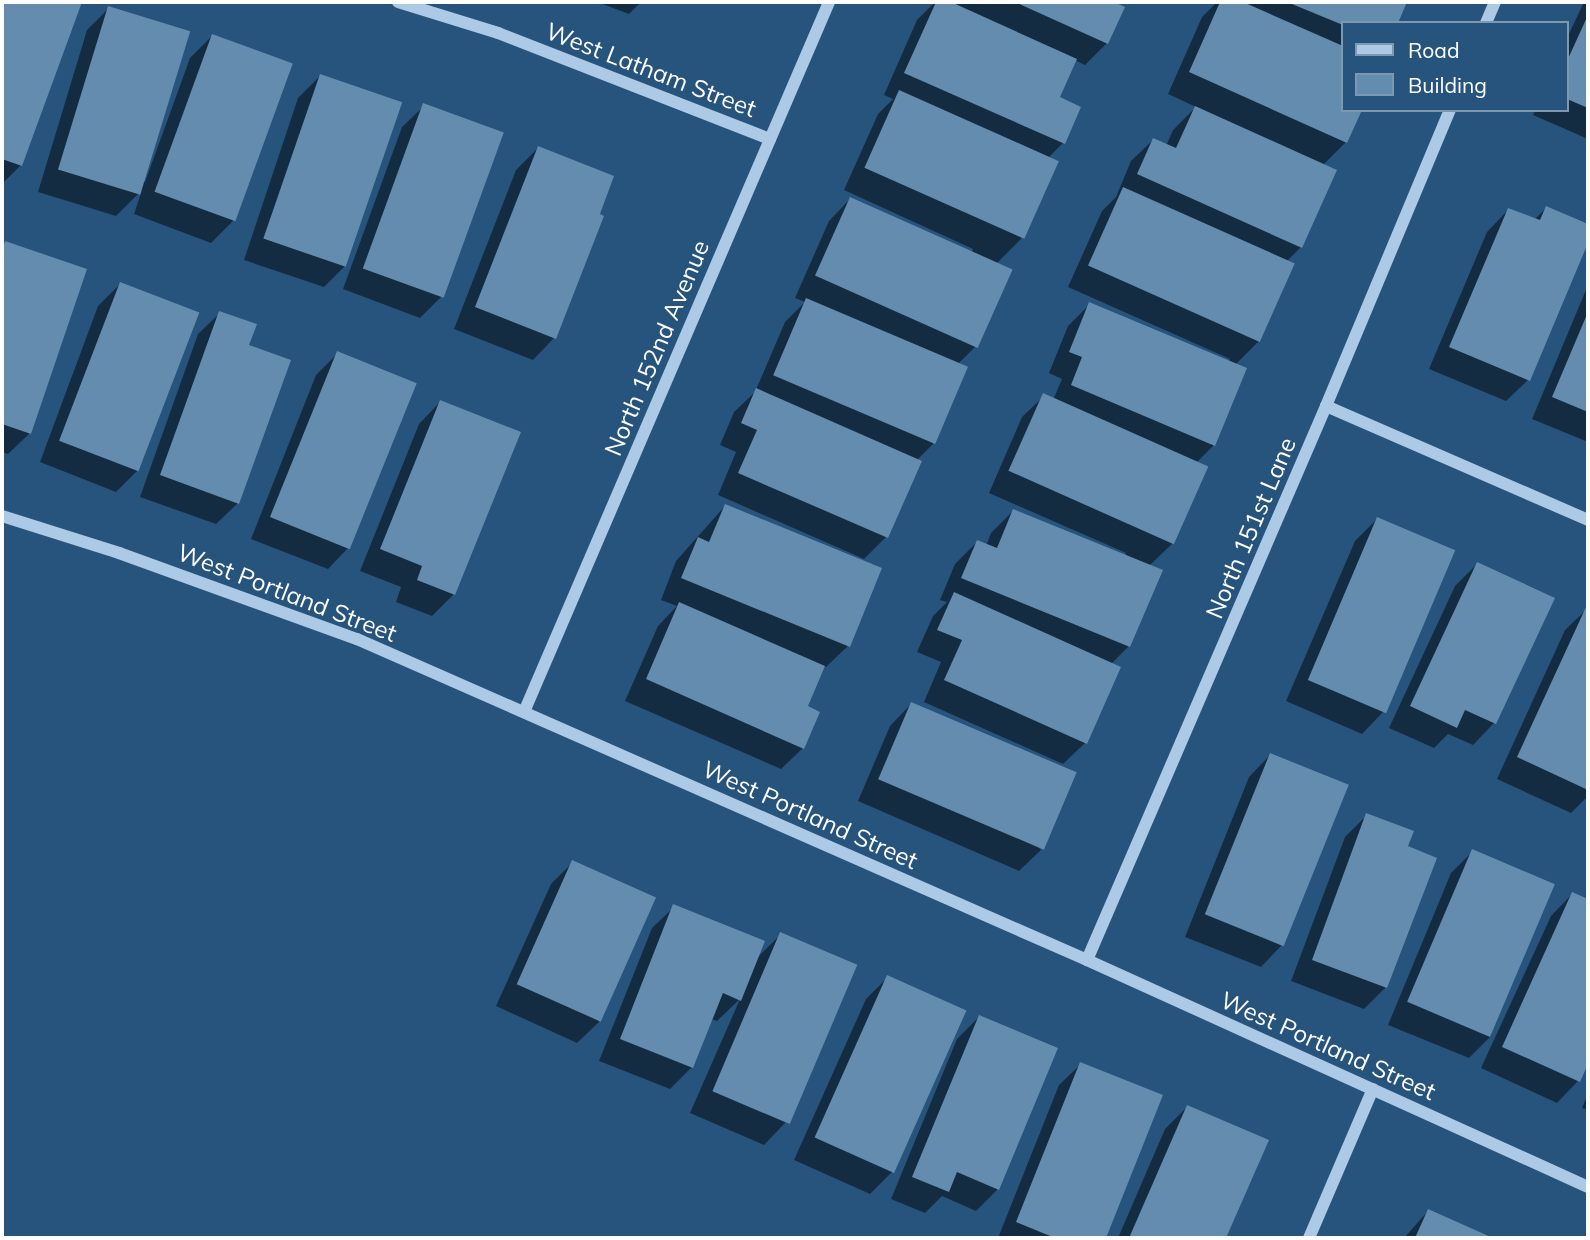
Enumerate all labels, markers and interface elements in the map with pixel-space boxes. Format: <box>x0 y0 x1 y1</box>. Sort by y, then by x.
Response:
street label: West Latham Street <box>542 17 760 123</box>
legend <box>1342 21 1569 112</box>
text: Road <box>1408 37 1459 63</box>
text: Building <box>1408 72 1487 98</box>
street label: North 152nd Avenue <box>599 236 715 460</box>
street label: North 151st Lane <box>1200 433 1302 623</box>
street label: West Portland Street <box>173 538 401 648</box>
street label: West Portland Street <box>698 755 922 875</box>
street label: West Portland Street <box>1216 986 1440 1106</box>

